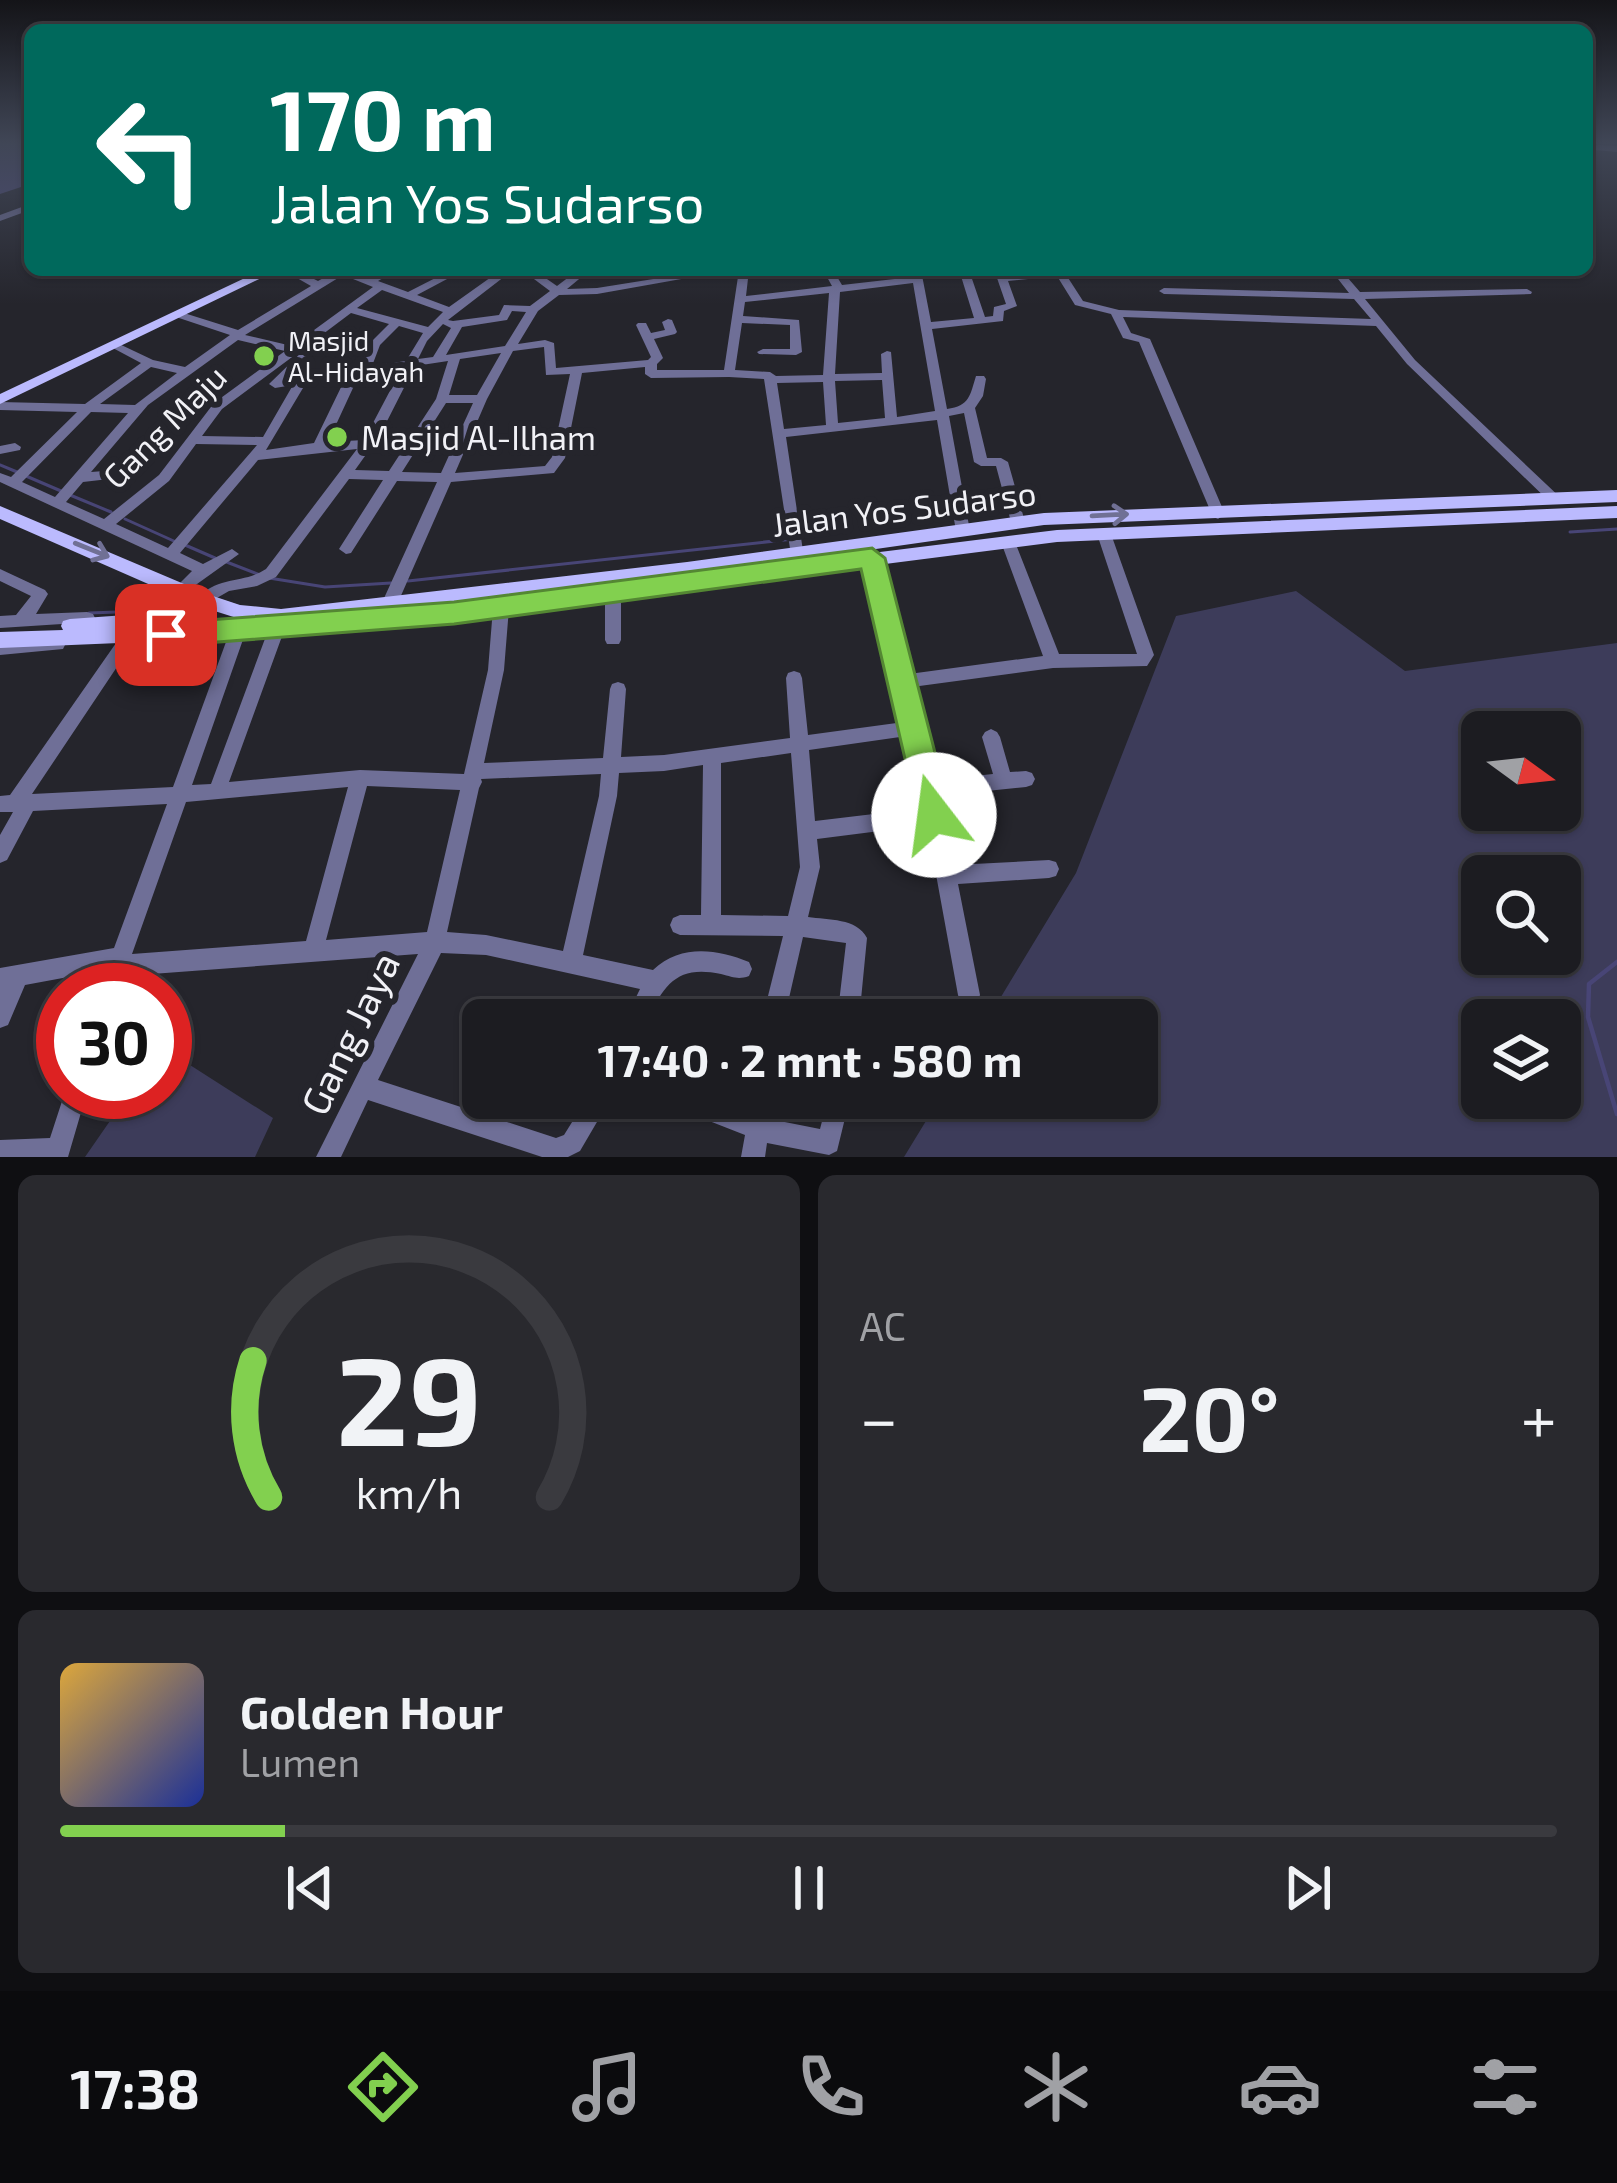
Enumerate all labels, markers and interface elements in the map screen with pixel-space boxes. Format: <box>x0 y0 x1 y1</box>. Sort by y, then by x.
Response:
text: 170 m <box>270 67 496 168</box>
icon: left <box>72 72 228 228</box>
text: Jalan Yos Sudarso <box>270 169 704 234</box>
place label: Masjid Al-Hidayah <box>288 324 424 388</box>
marker: Masjid Al-Hidayah <box>251 343 277 369</box>
street label: Gang Maju <box>94 356 234 496</box>
place label: Masjid Al-Ilham <box>361 417 596 457</box>
marker: Masjid Al-Ilham <box>324 424 350 450</box>
street label: Jalan Yos Sudarso <box>770 472 1038 544</box>
one-way arrow <box>1090 504 1129 527</box>
one-way arrow <box>72 541 109 562</box>
pin <box>115 584 217 686</box>
icon: arrive <box>133 602 199 668</box>
north arrow <box>1461 711 1581 831</box>
map controls <box>1461 711 1581 1119</box>
position arrow <box>871 752 997 878</box>
button: search <box>1461 855 1581 975</box>
street label: Gang Jaya <box>290 944 408 1122</box>
speed limit sign: 30 <box>36 963 192 1119</box>
button: layers <box>1461 999 1581 1119</box>
text: 17:40 · 2 mnt · 580 m <box>598 1032 1022 1086</box>
text: AC <box>860 1302 906 1349</box>
text: 29 <box>336 1321 482 1471</box>
text: 20° <box>1139 1362 1279 1470</box>
text: − <box>860 1377 898 1456</box>
text: + <box>1521 1377 1557 1456</box>
text: km/h <box>355 1465 462 1517</box>
text: Golden Hour <box>240 1684 503 1738</box>
text: Lumen <box>240 1738 360 1785</box>
icon: previous <box>277 1855 343 1921</box>
icon: pause <box>776 1855 842 1921</box>
icon: next <box>1275 1855 1341 1921</box>
icon: directions <box>341 2045 425 2129</box>
icon: music <box>565 2045 649 2129</box>
icon: phone <box>789 2045 873 2129</box>
icon: climate <box>1014 2045 1098 2129</box>
icon: car <box>1238 2045 1322 2129</box>
icon: filters <box>1463 2045 1547 2129</box>
text: 17:38 <box>70 2055 200 2120</box>

